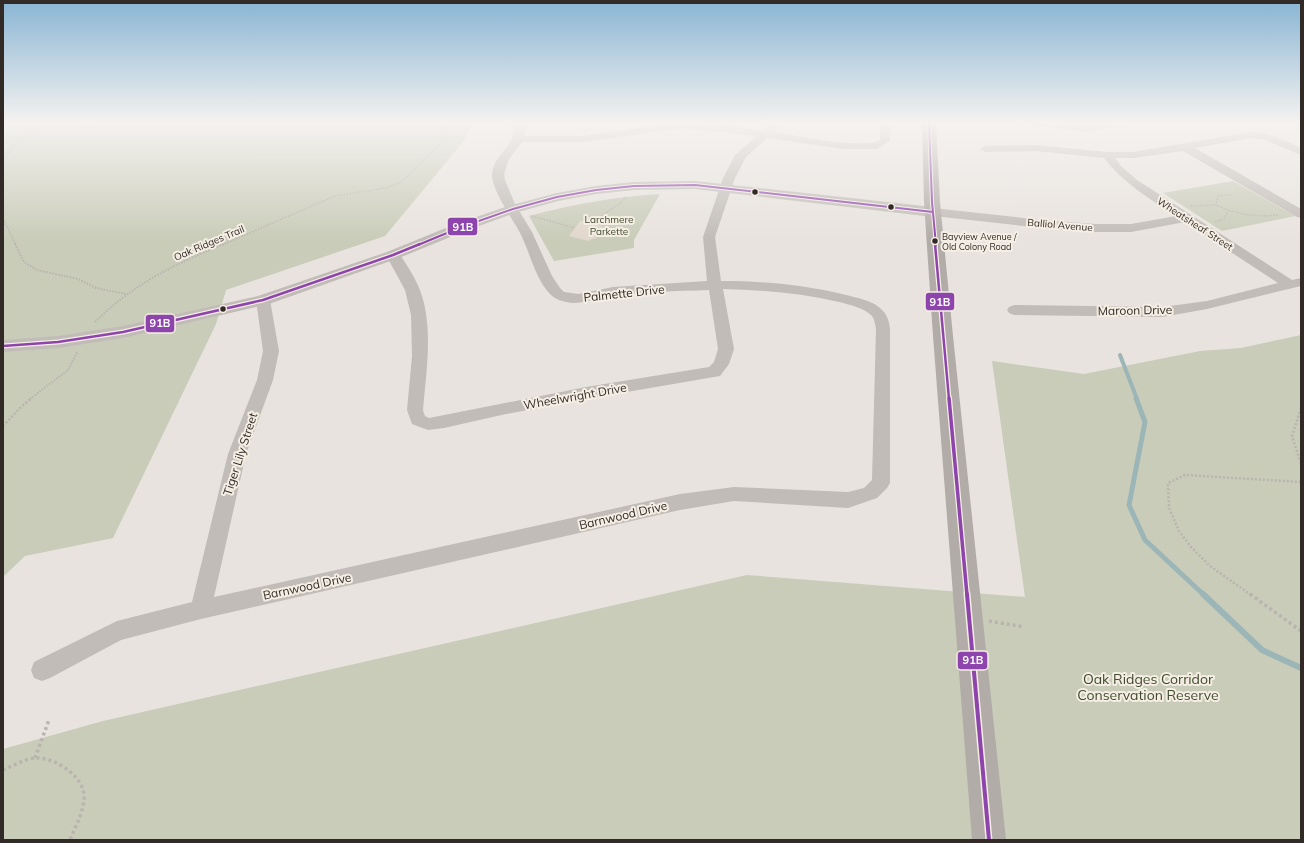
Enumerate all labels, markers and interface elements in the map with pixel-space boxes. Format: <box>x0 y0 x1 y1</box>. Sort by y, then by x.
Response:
unlabelled marker <box>750 187 760 197</box>
street label: Wheatsheaf Street <box>1155 195 1236 254</box>
unlabelled marker <box>886 202 896 212</box>
park label: Larchmere Parkette <box>584 213 634 238</box>
street label: Balliol Avenue <box>1027 216 1093 234</box>
line badge: 91B <box>447 217 478 236</box>
text: 91B <box>453 220 474 234</box>
street label: Oak Ridges Trail <box>172 222 246 264</box>
place label: Bayview Avenue / Old Colony Road <box>942 231 1017 253</box>
marker: Bayview Avenue / Old Colony Road <box>930 236 940 246</box>
street label: Palmette Drive <box>583 281 665 305</box>
line badge: 91B <box>925 292 955 311</box>
text: 91B <box>930 295 951 309</box>
street label: Maroon Drive <box>1098 302 1172 318</box>
unlabelled marker <box>218 304 228 314</box>
line badge: 91B <box>145 314 175 333</box>
text: 91B <box>150 316 171 330</box>
street label: Wheelwright Drive <box>522 380 628 412</box>
street label: Tiger Lily Street <box>220 411 260 497</box>
street label: Barnwood Drive <box>577 498 669 532</box>
street label: Barnwood Drive <box>261 569 353 603</box>
line badge: 91B <box>957 651 988 670</box>
text: 91B <box>963 653 984 667</box>
park label: Oak Ridges Corridor Conservation Reserve <box>1077 670 1219 704</box>

